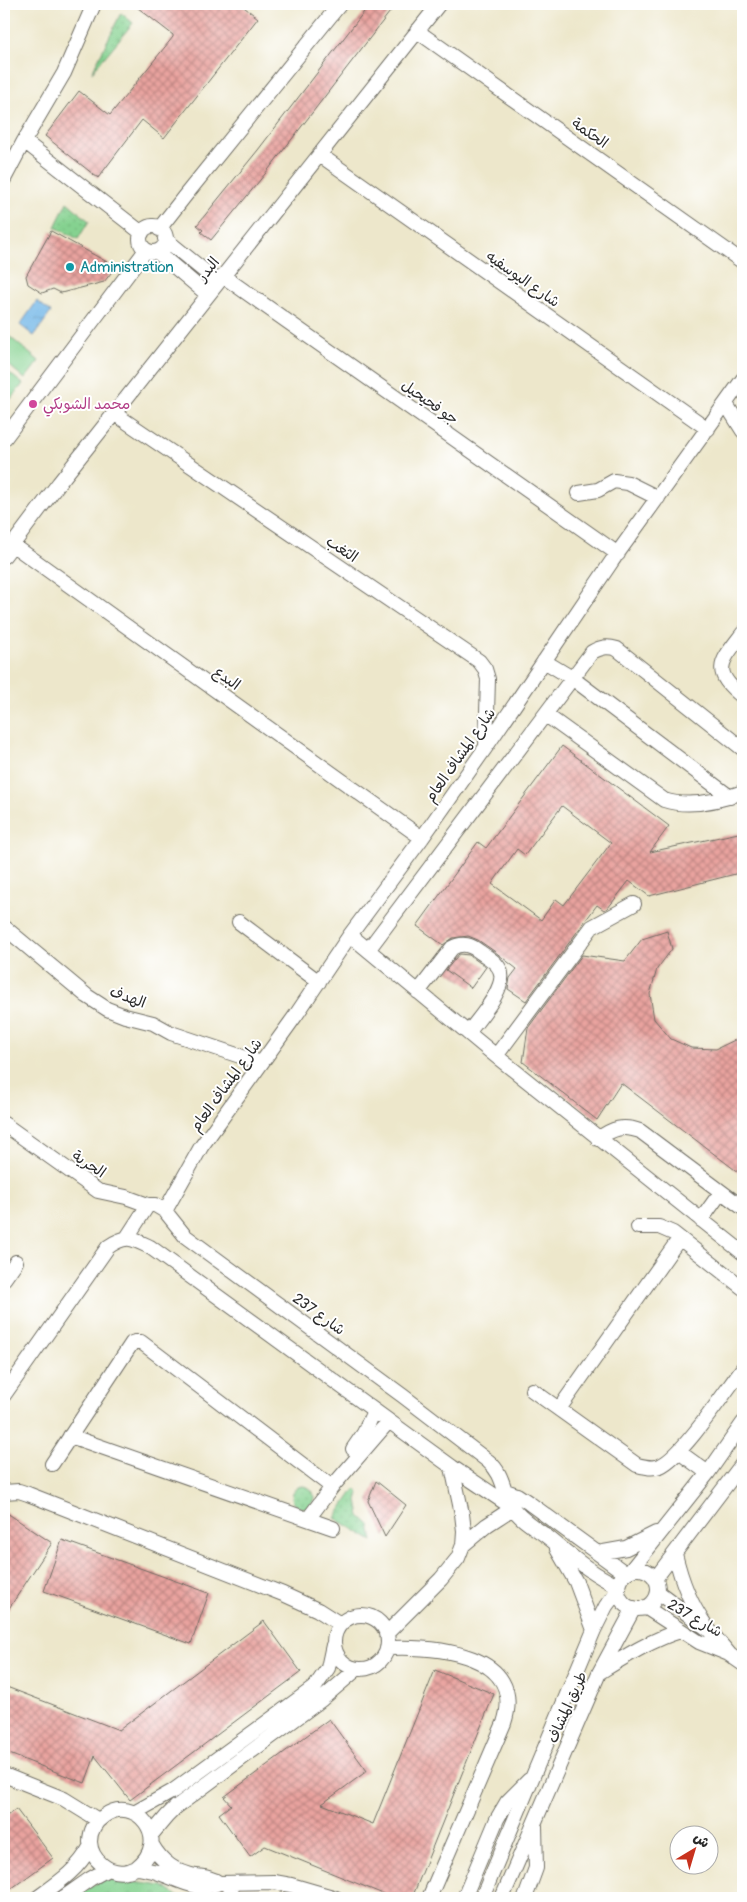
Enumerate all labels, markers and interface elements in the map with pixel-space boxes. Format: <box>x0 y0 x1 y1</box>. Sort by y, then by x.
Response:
street label: الحكمة <box>568 114 612 153</box>
street label: شارع اليوسفيه <box>482 247 563 312</box>
street label: البدر <box>192 253 224 286</box>
place label: Administration <box>80 258 174 277</box>
marker: Administration <box>64 261 76 273</box>
street label: جو فحيحيل <box>397 376 462 429</box>
place label: محمد الشوبكي <box>43 395 130 417</box>
marker: محمد الشوبكي <box>27 398 39 410</box>
street label: الثغب <box>322 532 361 567</box>
street label: البدع <box>209 662 244 695</box>
street label: شارع المشاف العام <box>421 705 502 807</box>
street label: الهدف <box>107 982 149 1013</box>
street label: شارع المشاف العام <box>186 1035 268 1137</box>
street label: الحرية <box>68 1146 109 1182</box>
street label: شارع 237 <box>289 1289 349 1340</box>
street label: شارع 237 <box>664 1595 725 1642</box>
street label: طريق المشاف <box>543 1668 592 1746</box>
north arrow <box>670 1824 720 1874</box>
text: ش <box>690 1829 713 1852</box>

